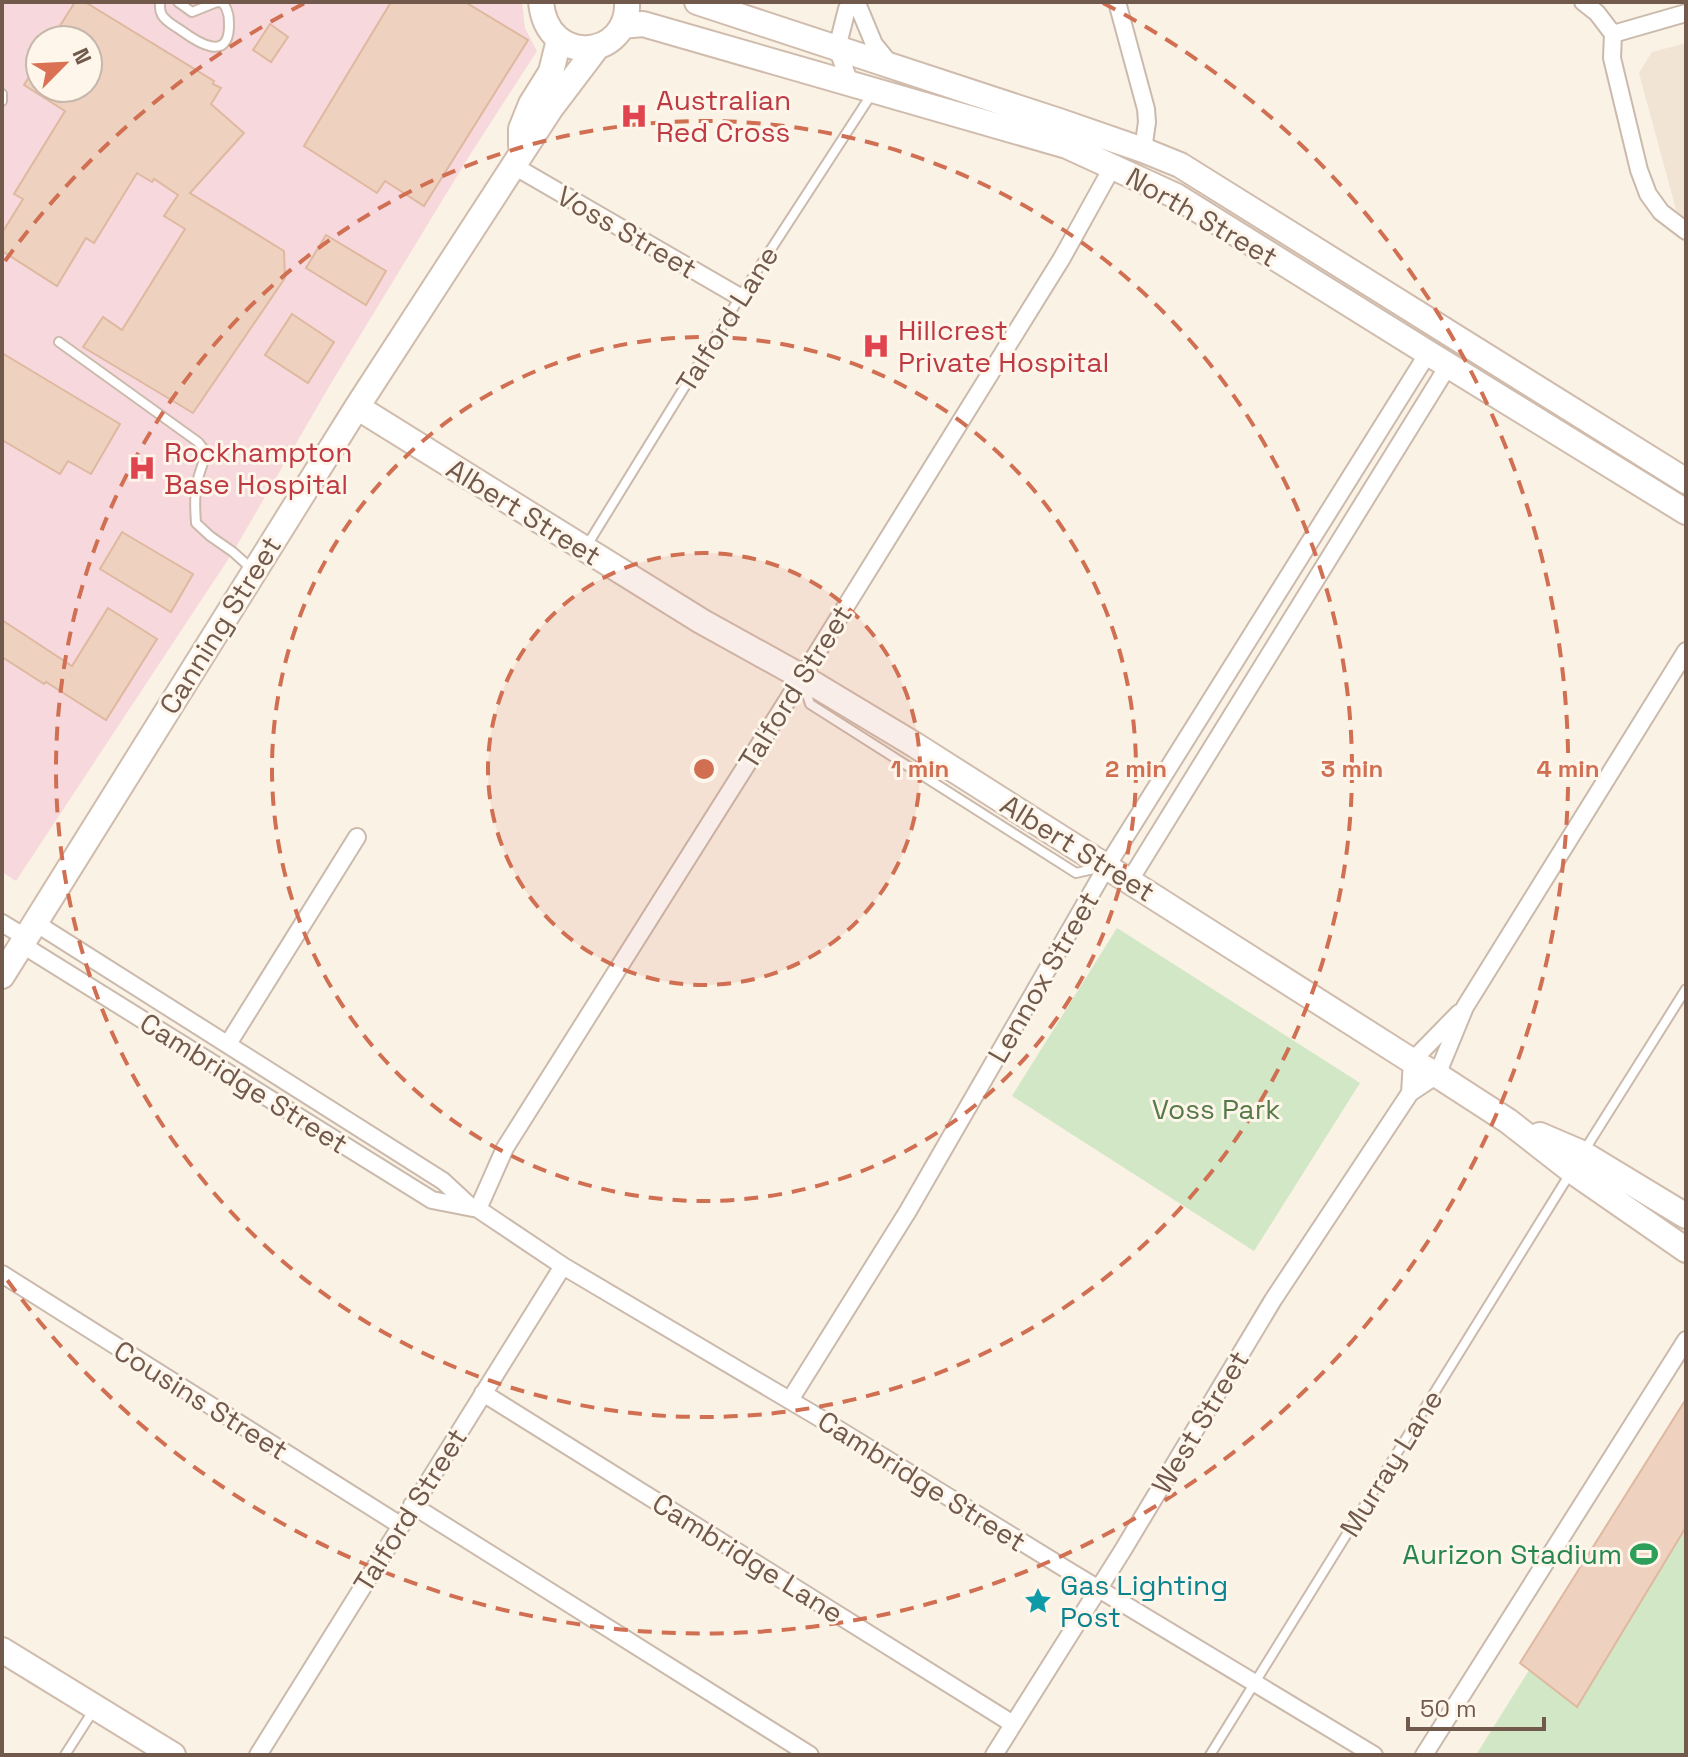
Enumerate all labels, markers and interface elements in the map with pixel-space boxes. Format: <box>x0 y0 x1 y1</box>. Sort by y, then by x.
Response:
north arrow <box>24 24 104 104</box>
text: N <box>66 43 98 68</box>
place label: Australian Red Cross <box>656 82 791 150</box>
hospital icon: Australian Red Cross <box>619 101 649 131</box>
street label: North Street <box>1120 159 1284 275</box>
street label: Voss Street <box>551 177 703 287</box>
street label: Talford Lane <box>668 239 786 399</box>
place label: Hillcrest Private Hospital <box>898 312 1109 380</box>
hospital icon: Hillcrest Private Hospital <box>861 331 891 361</box>
place label: Rockhampton Base Hospital <box>164 434 352 502</box>
street label: Albert Street <box>440 450 608 574</box>
hospital icon: Rockhampton Base Hospital <box>127 453 157 483</box>
street label: Canning Street <box>151 529 289 721</box>
street label: Talford Street <box>730 598 860 776</box>
text: 1 min <box>891 753 949 784</box>
text: 2 min <box>1105 753 1167 784</box>
text: 3 min <box>1321 753 1383 784</box>
text: 4 min <box>1536 753 1600 784</box>
centre of rings <box>690 755 718 783</box>
street label: Albert Street <box>994 786 1162 910</box>
street label: Lennox Street <box>979 885 1107 1069</box>
street label: Cambridge Street <box>133 1004 355 1162</box>
park label: Voss Park <box>1152 1091 1280 1127</box>
street label: Cousins Street <box>107 1332 295 1468</box>
street label: West Street <box>1143 1344 1257 1500</box>
street label: Murray Lane <box>1331 1383 1451 1543</box>
street label: Cambridge Street <box>811 1402 1033 1560</box>
street label: Talford Street <box>345 1421 475 1599</box>
street label: Cambridge Lane <box>646 1485 850 1631</box>
place label: Aurizon Stadium <box>1402 1536 1622 1572</box>
sports icon: Aurizon Stadium <box>1629 1539 1659 1569</box>
place label: Gas Lighting Post <box>1060 1567 1228 1635</box>
place icon: Gas Lighting Post <box>1023 1586 1053 1616</box>
scale bar <box>1408 1681 1544 1731</box>
text: 50 m <box>1420 1693 1477 1724</box>

